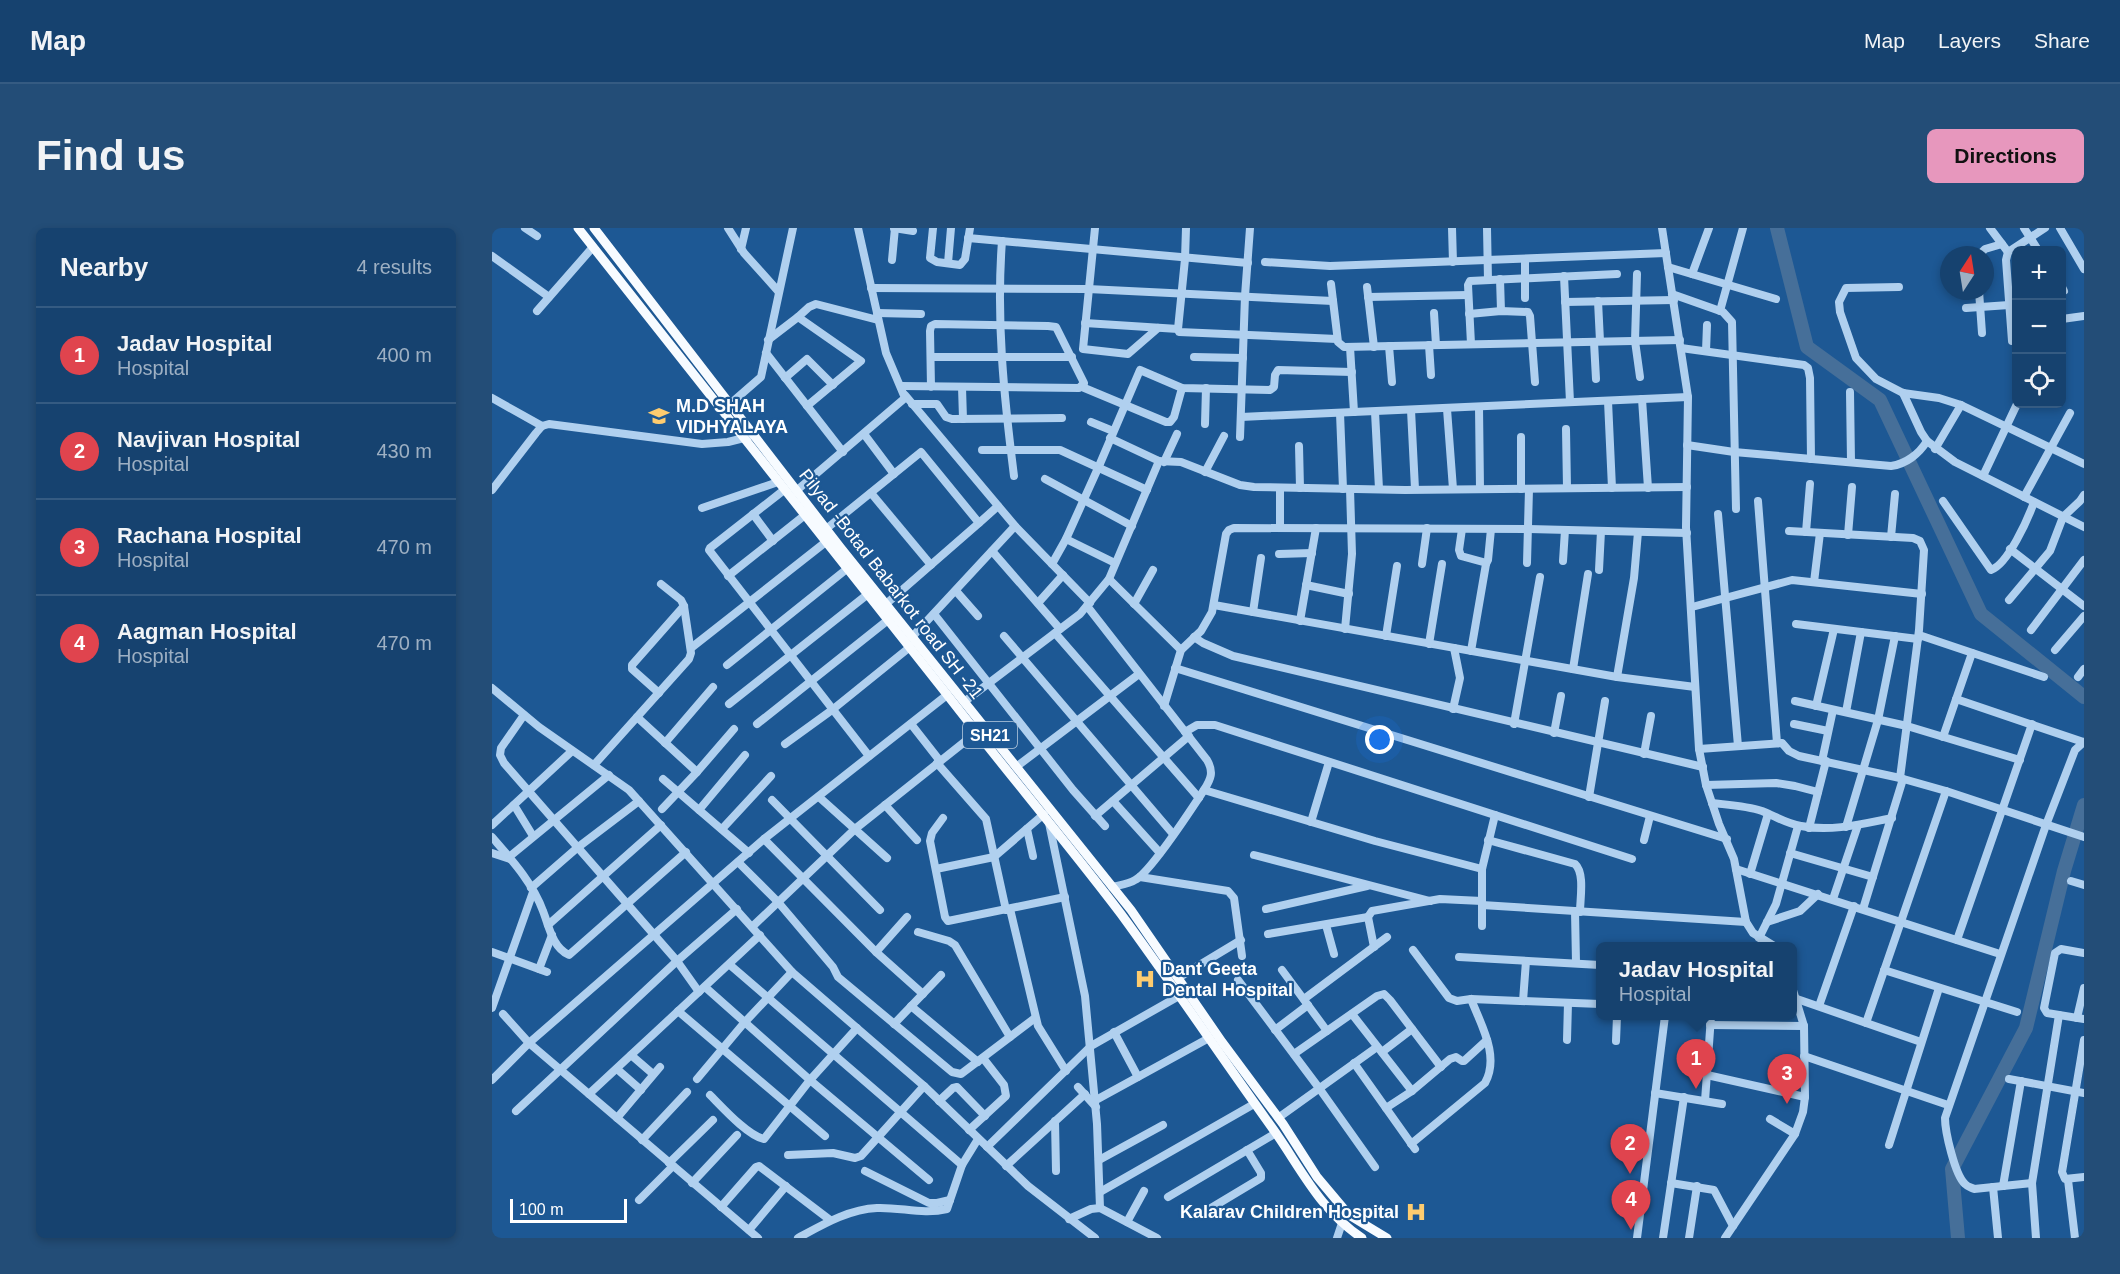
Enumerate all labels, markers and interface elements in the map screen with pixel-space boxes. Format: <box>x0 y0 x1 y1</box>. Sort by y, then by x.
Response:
text: Map <box>30 25 86 56</box>
text: Map <box>1864 29 1905 52</box>
text: Layers <box>1938 29 2001 52</box>
text: Share <box>2034 29 2090 52</box>
button: Directions <box>1927 129 2084 183</box>
text: Find us <box>36 132 185 179</box>
north arrow <box>1940 246 1994 300</box>
map controls <box>2012 246 2066 408</box>
button: + <box>2012 246 2066 300</box>
text: Nearby <box>60 252 148 282</box>
text: 4 results <box>356 256 432 278</box>
button: − <box>2012 300 2066 354</box>
text: Jadav Hospital <box>117 331 272 356</box>
text: 1 <box>74 344 85 366</box>
text: 400 m <box>376 344 432 366</box>
button: locate <box>2012 354 2066 408</box>
text: Hospital <box>117 357 189 379</box>
place label: M.D SHAH VIDHYALAYA <box>676 396 788 437</box>
school or university icon: M.D SHAH VIDHYALAYA <box>647 404 671 428</box>
text: Navjivan Hospital <box>117 427 300 452</box>
text: 2 <box>74 440 85 462</box>
text: 430 m <box>376 440 432 462</box>
text: Hospital <box>117 453 189 475</box>
street label: Pilyad -Botad Babarkot road SH -21 <box>795 465 987 703</box>
text: Rachana Hospital <box>117 523 302 548</box>
text: 3 <box>74 536 85 558</box>
text: 470 m <box>376 536 432 558</box>
text: Hospital <box>117 549 189 571</box>
text: Aagman Hospital <box>117 619 297 644</box>
text: 4 <box>74 632 85 654</box>
text: 470 m <box>376 632 432 654</box>
text: Hospital <box>117 645 189 667</box>
road number: SH21 <box>963 722 1017 748</box>
your location <box>1365 725 1394 754</box>
popup <box>1596 942 1797 1020</box>
text: Jadav Hospital <box>1619 957 1774 982</box>
place label: Dant Geeta Dental Hospital <box>1162 959 1293 1000</box>
hospital icon: Dant Geeta Dental Hospital <box>1133 967 1157 991</box>
text: Hospital <box>1619 983 1691 1005</box>
pin: 1 <box>1676 1040 1716 1089</box>
pin: 3 <box>1768 1054 1806 1104</box>
pin: 2 <box>1610 1124 1650 1174</box>
pin: 4 <box>1612 1180 1650 1230</box>
scale bar <box>510 1196 627 1224</box>
hospital icon: Kalarav Children Hospital <box>1404 1200 1428 1224</box>
text: 100 m <box>519 1201 563 1218</box>
place label: Kalarav Children Hospital <box>1180 1202 1399 1222</box>

